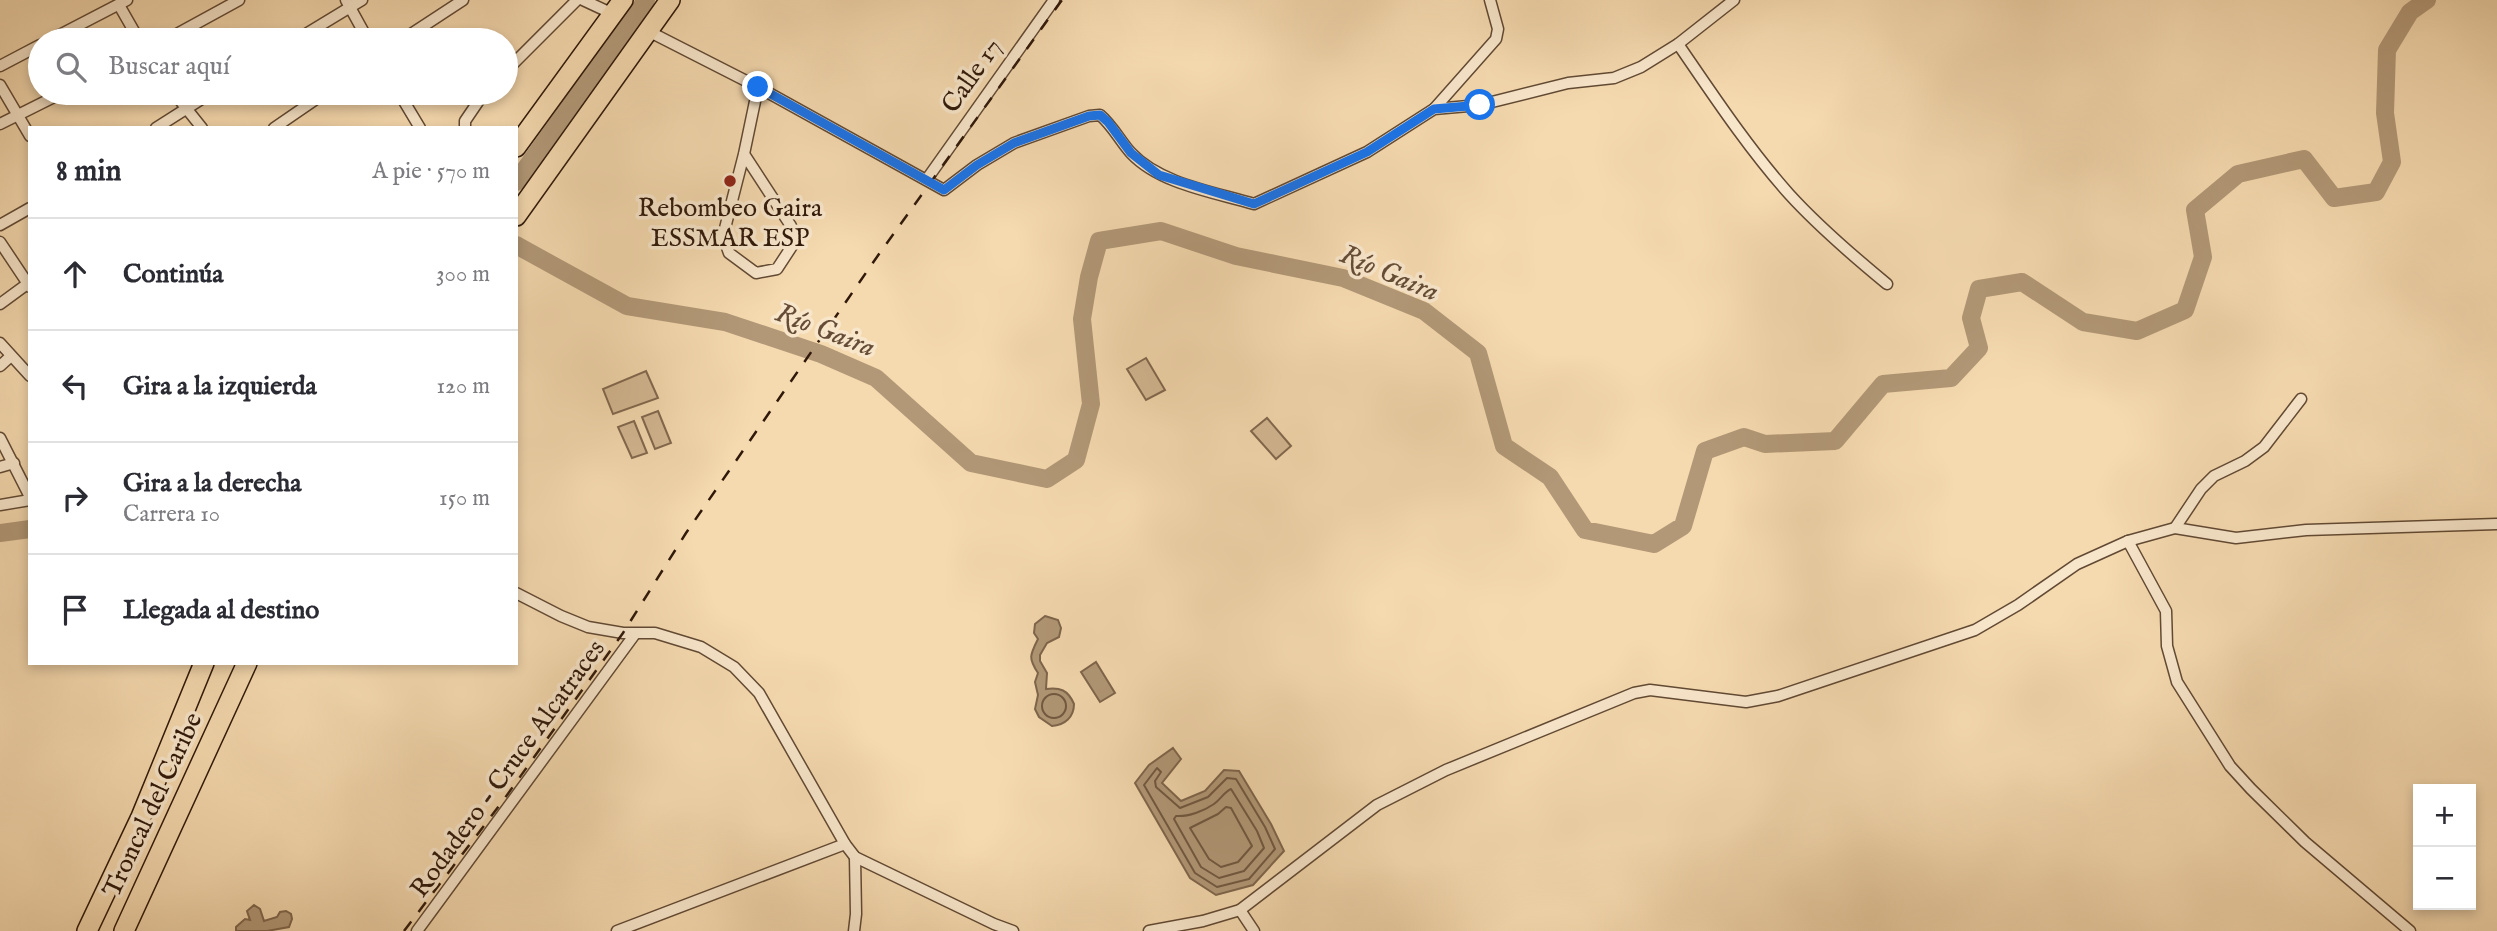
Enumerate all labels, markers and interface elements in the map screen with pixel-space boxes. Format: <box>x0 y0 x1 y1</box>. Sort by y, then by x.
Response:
search box <box>28 28 518 105</box>
street label: Calle 17 <box>935 32 1009 120</box>
icon: search <box>52 48 90 86</box>
text: Buscar aquí <box>108 50 230 83</box>
route end <box>742 71 773 102</box>
route start <box>1464 89 1495 120</box>
text: 8 min <box>56 153 122 191</box>
text: A pie · 570 m <box>372 157 490 186</box>
marker: Rebombeo Gaira ESSMAR ESP <box>722 173 738 189</box>
place label: Rebombeo Gaira ESSMAR ESP <box>638 192 823 255</box>
water label: Río Gaira <box>1334 238 1444 310</box>
icon: ahead <box>56 255 94 293</box>
text: Continúa <box>123 258 224 291</box>
text: 300 m <box>436 260 490 289</box>
water label: Río Gaira <box>770 296 880 366</box>
icon: left <box>56 367 94 405</box>
text: Gira a la izquierda <box>123 370 317 403</box>
text: 120 m <box>437 372 490 401</box>
text: Gira a la derecha <box>123 467 302 500</box>
icon: right <box>56 479 94 517</box>
text: 150 m <box>439 484 490 513</box>
text: Carrera 10 <box>123 500 220 529</box>
icon: arrive <box>56 591 94 629</box>
text: Llegada al destino <box>123 594 319 627</box>
street label: Rodadero - Cruce Alcatraces <box>403 634 613 904</box>
street label: Troncal del Caribe <box>96 707 210 903</box>
map controls <box>2413 784 2476 910</box>
button: + <box>2413 784 2476 847</box>
button: − <box>2413 847 2476 910</box>

